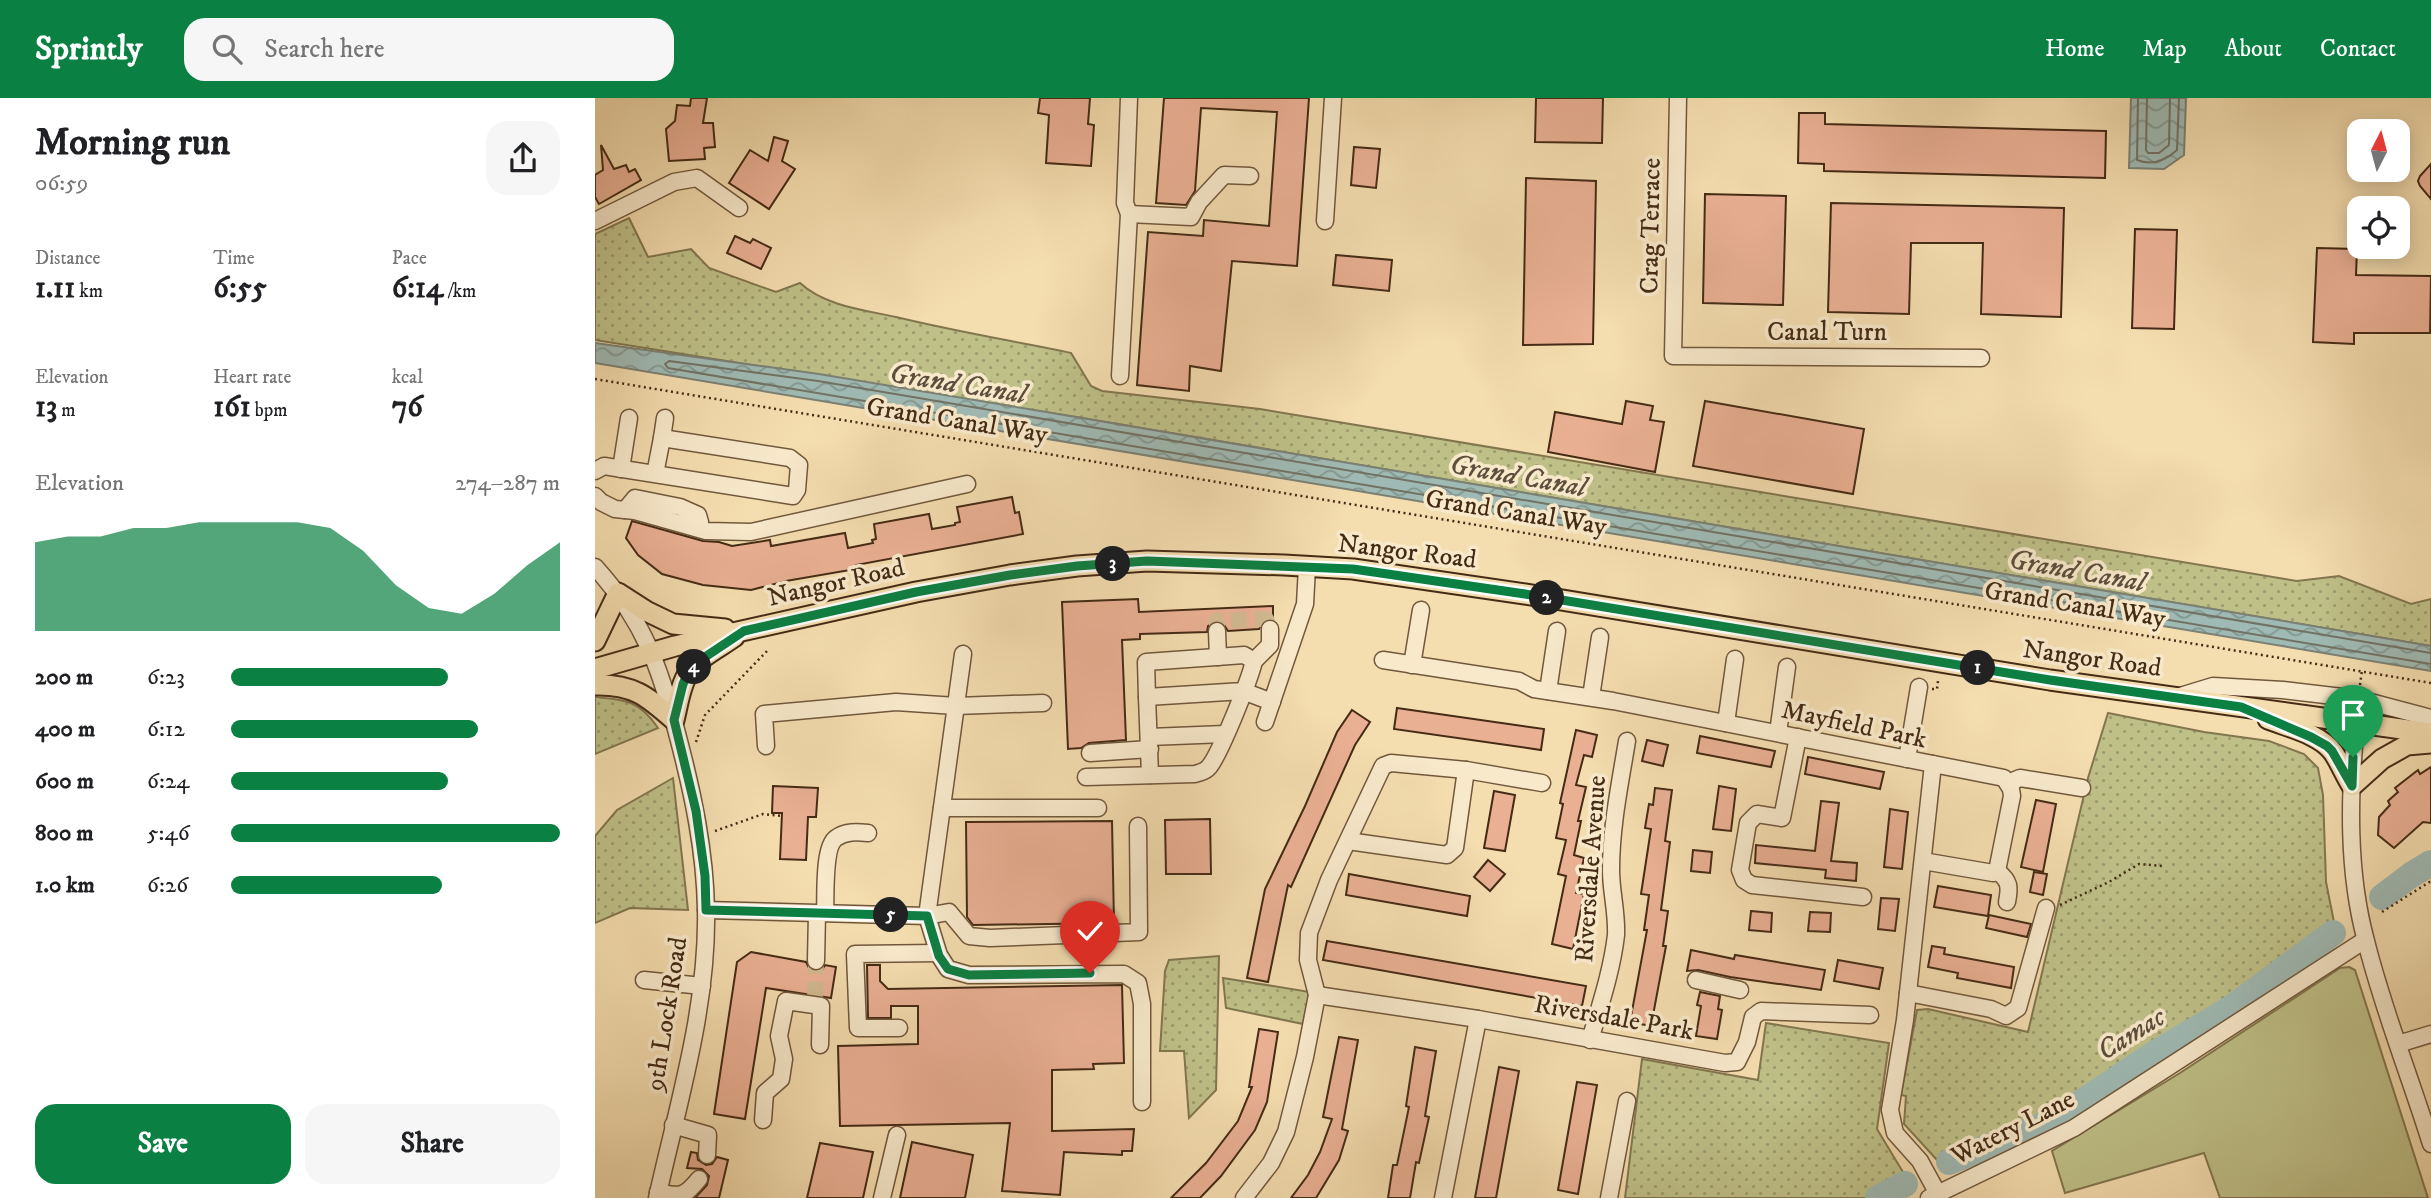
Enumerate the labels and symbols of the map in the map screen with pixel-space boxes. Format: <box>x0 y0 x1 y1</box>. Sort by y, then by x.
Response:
north arrow <box>2347 119 2410 182</box>
street label: Crag Terrace <box>1633 158 1669 294</box>
street label: Canal Turn <box>1767 316 1887 349</box>
water label: Grand Canal <box>887 356 1031 412</box>
street label: Grand Canal Way <box>864 390 1051 452</box>
water label: Grand Canal <box>1447 447 1592 506</box>
street label: Grand Canal Way <box>1423 482 1610 544</box>
street label: Nangor Road <box>1336 527 1478 577</box>
water label: Grand Canal <box>2006 542 2151 601</box>
pin: 3 <box>1095 546 1131 582</box>
street label: Nangor Road <box>764 551 908 615</box>
street label: Grand Canal Way <box>1982 574 2169 636</box>
pin: 2 <box>1529 580 1565 616</box>
street label: Nangor Road <box>2021 633 2163 685</box>
pin: 4 <box>677 650 711 684</box>
pin: 1 <box>1961 650 1995 686</box>
pin <box>2323 685 2383 757</box>
street label: Mayfield Park <box>1778 694 1930 756</box>
street label: Riversdale Avenue <box>1568 774 1614 964</box>
pin: 5 <box>873 898 909 932</box>
pin <box>1060 901 1120 973</box>
street label: 9th Lock Road <box>638 935 695 1095</box>
street label: Riversdale Park <box>1532 988 1696 1048</box>
water label: Camac <box>2090 999 2172 1068</box>
street label: Watery Lane <box>1945 1083 2080 1174</box>

